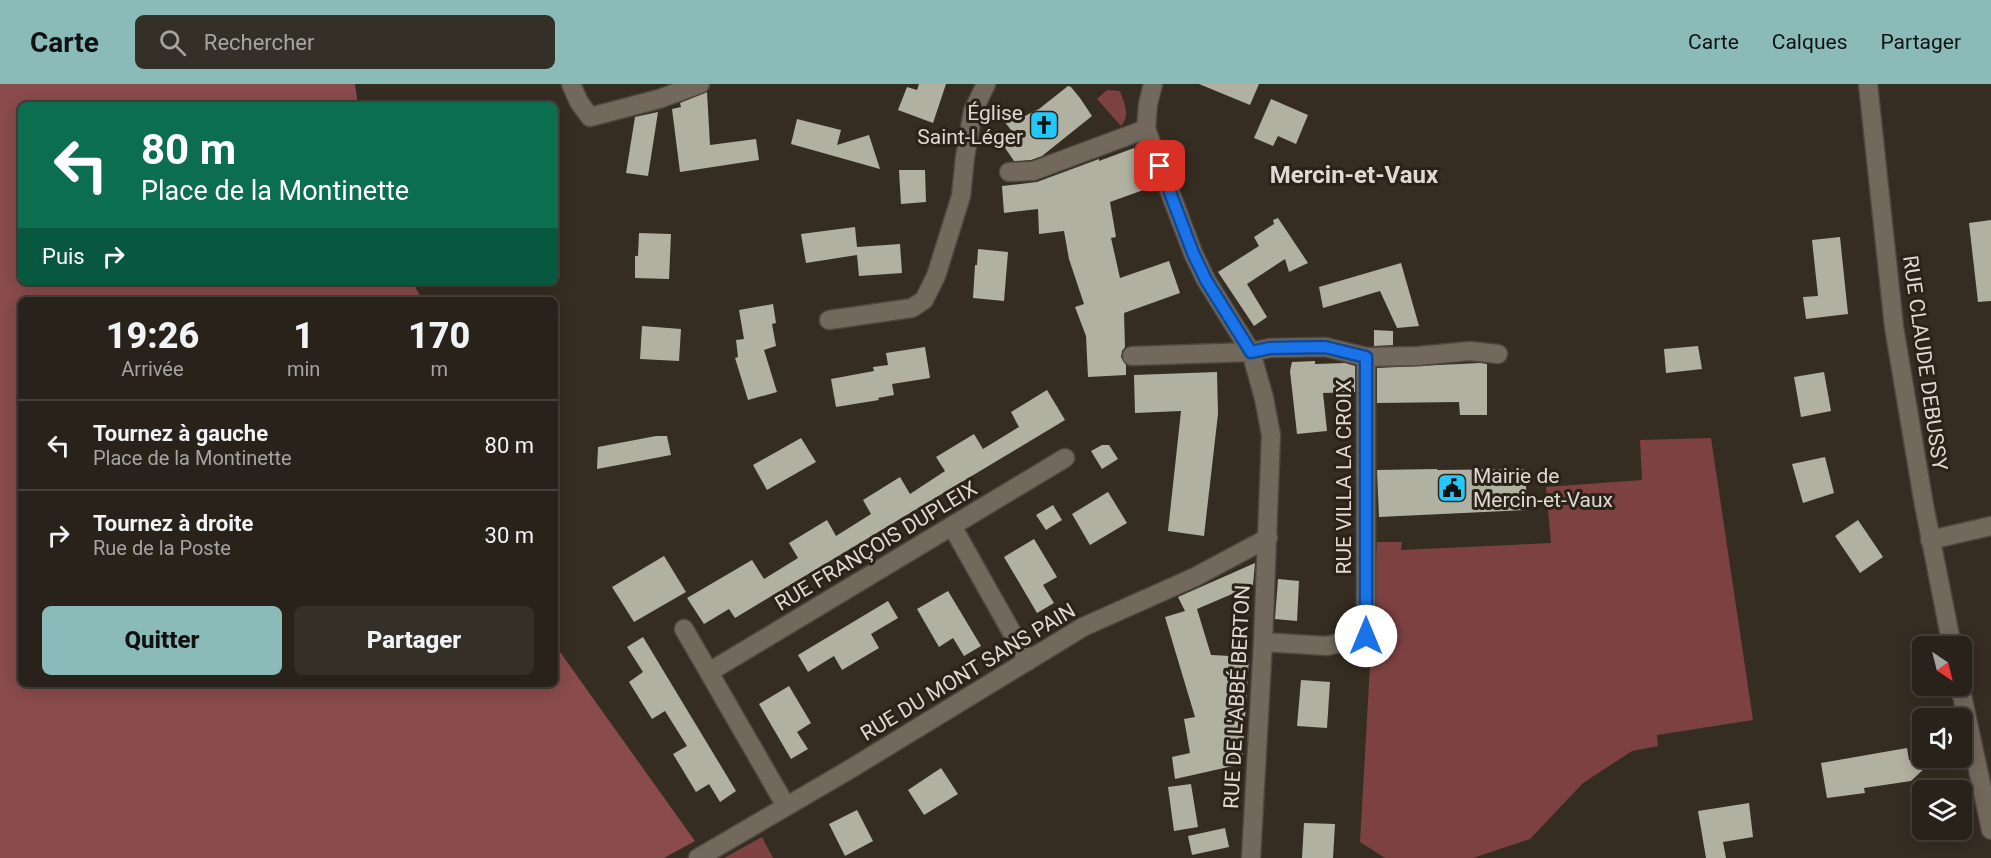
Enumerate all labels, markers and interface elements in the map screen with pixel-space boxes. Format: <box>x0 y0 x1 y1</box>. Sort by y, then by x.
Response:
search box <box>135 15 555 69</box>
text: Carte <box>30 26 99 59</box>
icon: search <box>156 26 189 59</box>
text: Rechercher <box>204 30 314 55</box>
text: Carte <box>1688 30 1739 54</box>
text: Calques <box>1772 30 1847 54</box>
text: Partager <box>1880 30 1961 54</box>
place label: Église Saint-Léger <box>917 101 1023 149</box>
church icon: Église Saint-Léger <box>1028 109 1060 141</box>
text: 80 m <box>141 125 236 174</box>
icon: left <box>42 126 120 204</box>
pin <box>1134 140 1185 191</box>
icon: arrive <box>1143 149 1176 182</box>
district label: Mercin-et-Vaux <box>1270 161 1439 189</box>
text: Place de la Montinette <box>141 175 409 207</box>
icon: right <box>97 240 130 273</box>
text: Puis <box>42 244 85 269</box>
street label: RUE CLAUDE DEBUSSY <box>1898 254 1952 472</box>
text: 19:26 <box>106 315 199 357</box>
text: 1 <box>293 315 314 357</box>
text: 170 <box>408 315 470 357</box>
text: Arrivée <box>121 357 184 381</box>
text: min <box>287 357 320 381</box>
text: m <box>430 357 448 381</box>
street label: RUE VILLA LA CROIX <box>1332 379 1356 575</box>
text: Tournez à gauche <box>93 421 268 446</box>
icon: left <box>42 429 75 462</box>
text: 80 m <box>485 433 534 458</box>
text: Place de la Montinette <box>93 446 292 470</box>
place label: Mairie de Mercin-et-Vaux <box>1473 464 1613 512</box>
public building icon: Mairie de Mercin-et-Vaux <box>1436 472 1468 504</box>
street label: RUE FRANÇOIS DUPLEIX <box>771 476 981 616</box>
text: Tournez à droite <box>93 511 253 536</box>
icon: right <box>42 519 75 552</box>
text: 30 m <box>485 523 534 548</box>
text: Rue de la Poste <box>93 536 231 560</box>
street label: RUE DE L'ABBÉ BERTON <box>1219 584 1255 810</box>
street label: RUE DU MONT SANS PAIN <box>856 598 1080 746</box>
position arrow <box>1334 604 1398 668</box>
button: Quitter <box>42 606 282 675</box>
button: Partager <box>294 606 534 675</box>
north arrow <box>1912 636 1972 696</box>
map controls <box>1912 636 1972 840</box>
button: sound <box>1912 708 1972 768</box>
button: layers <box>1912 780 1972 840</box>

